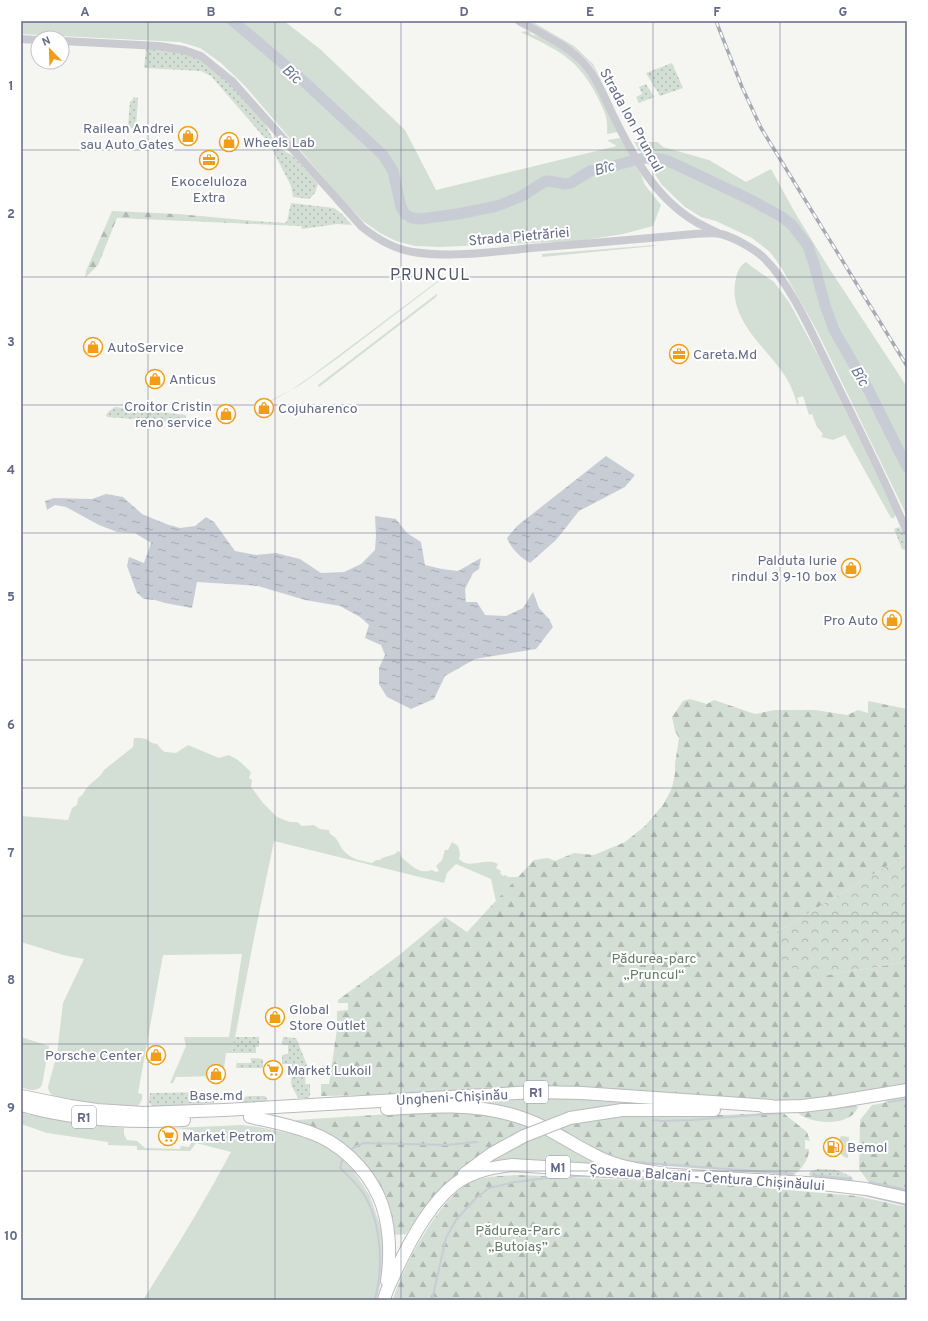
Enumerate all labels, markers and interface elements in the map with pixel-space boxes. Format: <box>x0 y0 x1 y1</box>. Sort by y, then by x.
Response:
text: A <box>80 5 90 21</box>
text: B <box>207 5 216 21</box>
text: C <box>334 5 342 21</box>
text: D <box>459 5 469 21</box>
text: E <box>586 5 594 21</box>
text: F <box>713 5 721 21</box>
text: G <box>839 5 848 21</box>
north arrow <box>30 30 70 70</box>
text: N <box>40 34 53 50</box>
water label: Bîc <box>277 61 305 90</box>
street label: Strada Ion Pruncul <box>595 66 666 175</box>
text: 1 <box>8 79 14 95</box>
place label: Railean Andrei sau Auto Gates <box>80 121 174 154</box>
shop icon: Railean Andrei sau Auto Gates <box>177 125 199 147</box>
shop icon: Wheels Lab <box>218 131 240 153</box>
place label: Wheels Lab <box>243 135 315 152</box>
office icon: Eкoceluloza Extra <box>198 149 220 171</box>
water label: Bîc <box>592 157 617 181</box>
place label: Eкoceluloza Extra <box>171 174 247 207</box>
text: 2 <box>7 207 15 223</box>
street label: Strada Pietrăriei <box>468 225 570 250</box>
district label: PRUNCUL <box>390 266 470 286</box>
text: 3 <box>7 335 15 351</box>
shop icon: AutoService <box>82 336 104 358</box>
place label: AutoService <box>107 340 184 357</box>
office icon: Careta.Md <box>668 343 690 365</box>
place label: Careta.Md <box>693 347 757 364</box>
water label: Bîc <box>845 363 872 391</box>
shop icon: Anticus <box>144 368 166 390</box>
place label: Anticus <box>169 372 216 389</box>
shop icon: Cojuharenco <box>253 397 275 419</box>
place label: Croitor Cristin reno service <box>124 399 212 432</box>
place label: Cojuharenco <box>278 401 358 418</box>
shop icon: Croitor Cristin reno service <box>215 403 237 425</box>
text: 4 <box>7 463 15 479</box>
place label: Palduta Iurie rindul 3 9-10 box <box>731 553 837 586</box>
shop icon: Palduta Iurie rindul 3 9-10 box <box>840 557 862 579</box>
text: 5 <box>7 590 15 606</box>
shop icon: Pro Auto <box>881 609 903 631</box>
place label: Pro Auto <box>823 613 878 630</box>
text: 6 <box>7 718 15 734</box>
text: 7 <box>8 846 15 862</box>
park label: Pădurea-parc „Pruncul“ <box>611 951 697 984</box>
text: 8 <box>7 973 15 989</box>
place label: Global Store Outlet <box>289 1002 366 1035</box>
shop icon: Global Store Outlet <box>264 1006 286 1028</box>
shop icon: Porsche Center <box>145 1044 167 1066</box>
place label: Porsche Center <box>45 1048 143 1065</box>
supermarket icon: Market Lukoil <box>262 1059 284 1081</box>
shop icon: Base.md <box>205 1063 227 1085</box>
place label: Market Lukoil <box>287 1063 372 1080</box>
road number: R1 <box>524 1081 548 1103</box>
street label: Ungheni-Chișinău <box>396 1087 509 1110</box>
place label: Base.md <box>189 1088 243 1105</box>
text: 9 <box>7 1101 15 1117</box>
road number: R1 <box>72 1106 96 1128</box>
supermarket icon: Market Petrom <box>157 1125 179 1147</box>
place label: Market Petrom <box>182 1129 274 1146</box>
fuel station icon: Bemol <box>822 1136 844 1158</box>
place label: Bemol <box>847 1140 888 1157</box>
road number: M1 <box>546 1156 570 1178</box>
street label: Șoseaua Balcani - Centura Chișinăului <box>589 1162 825 1195</box>
park label: Pădurea-Parc „Butoiaș” <box>475 1223 561 1256</box>
text: 10 <box>4 1229 18 1245</box>

